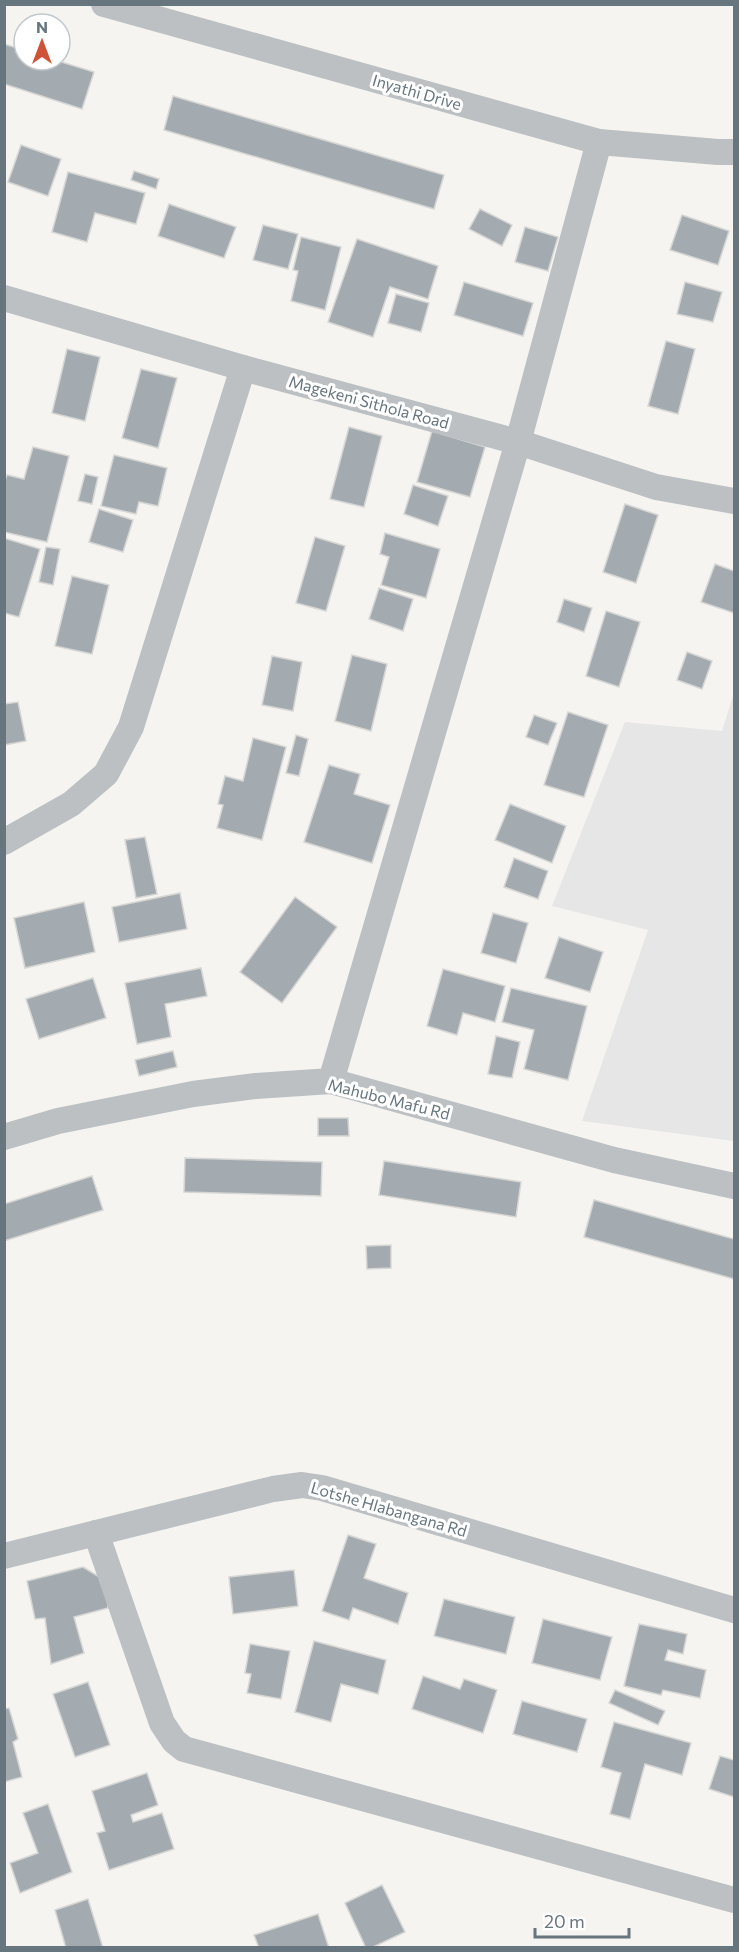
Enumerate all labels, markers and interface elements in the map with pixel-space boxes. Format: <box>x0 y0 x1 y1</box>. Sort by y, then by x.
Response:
north arrow <box>12 12 72 72</box>
text: N <box>36 17 48 36</box>
street label: Inyathi Drive <box>371 70 464 113</box>
street label: Magekeni Sithola Road <box>287 371 451 432</box>
street label: Mahubo Mafu Rd <box>326 1074 452 1123</box>
street label: Lotshe Hlabangana Rd <box>309 1477 469 1540</box>
scale bar <box>535 1901 630 1939</box>
text: 20 m <box>544 1910 585 1932</box>

